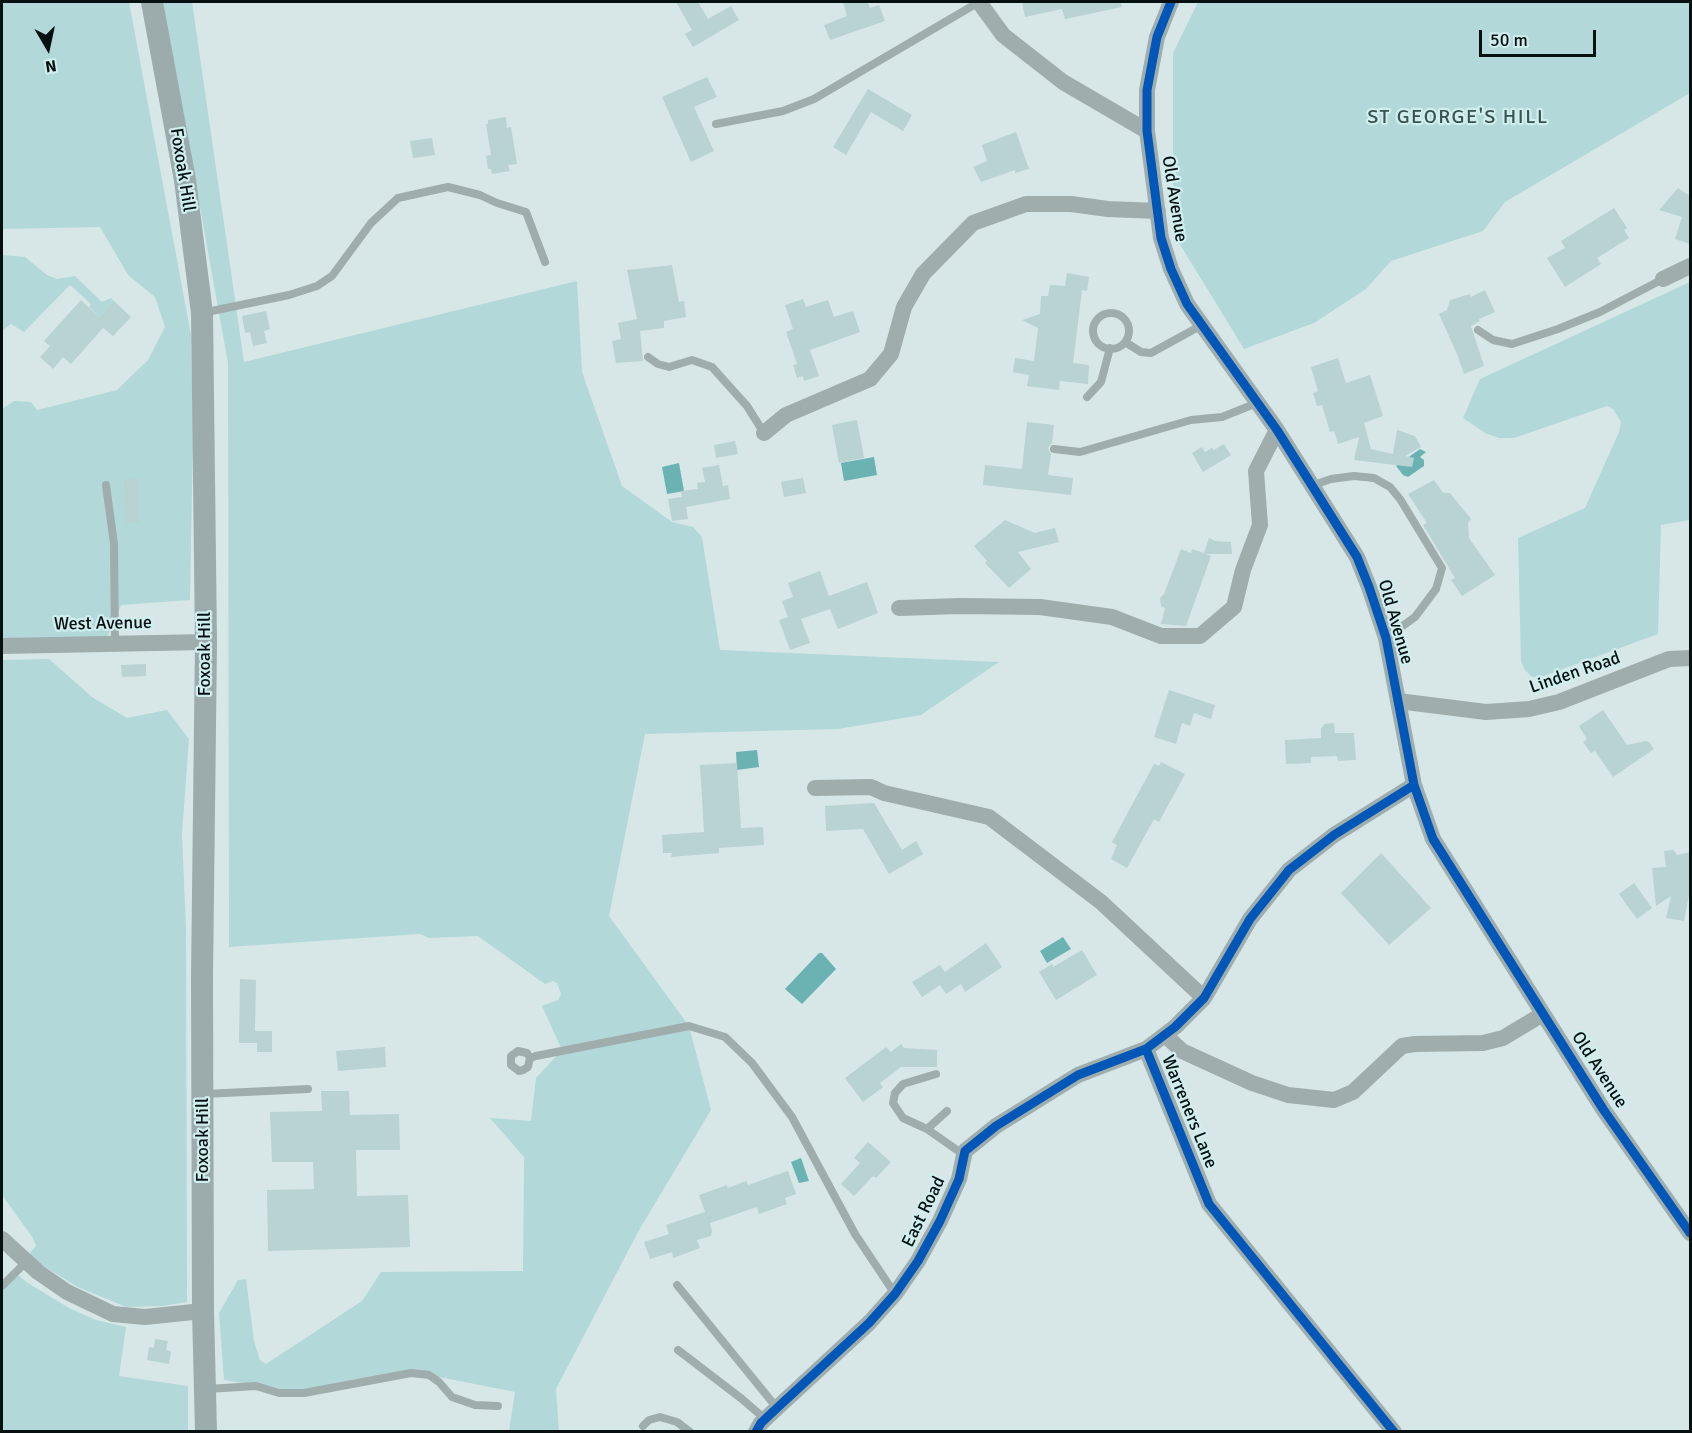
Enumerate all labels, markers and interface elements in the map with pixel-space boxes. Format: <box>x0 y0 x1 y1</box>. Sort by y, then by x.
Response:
north arrow <box>18 18 78 78</box>
scale bar <box>1482 18 1599 56</box>
text: 50 m <box>1490 29 1528 51</box>
text: N <box>44 55 58 77</box>
district label: ST GEORGE'S HILL <box>1367 106 1549 130</box>
street label: Foxoak Hill <box>165 126 199 214</box>
street label: Old Avenue <box>1157 154 1191 244</box>
street label: Old Avenue <box>1373 577 1417 667</box>
street label: West Avenue <box>54 612 152 636</box>
street label: Foxoak Hill <box>194 612 216 696</box>
street label: Linden Road <box>1527 647 1623 699</box>
street label: Old Avenue <box>1566 1028 1632 1112</box>
street label: Warreners Lane <box>1156 1052 1222 1172</box>
street label: Foxoak Hill <box>192 1098 214 1182</box>
street label: East Road <box>898 1173 950 1251</box>

